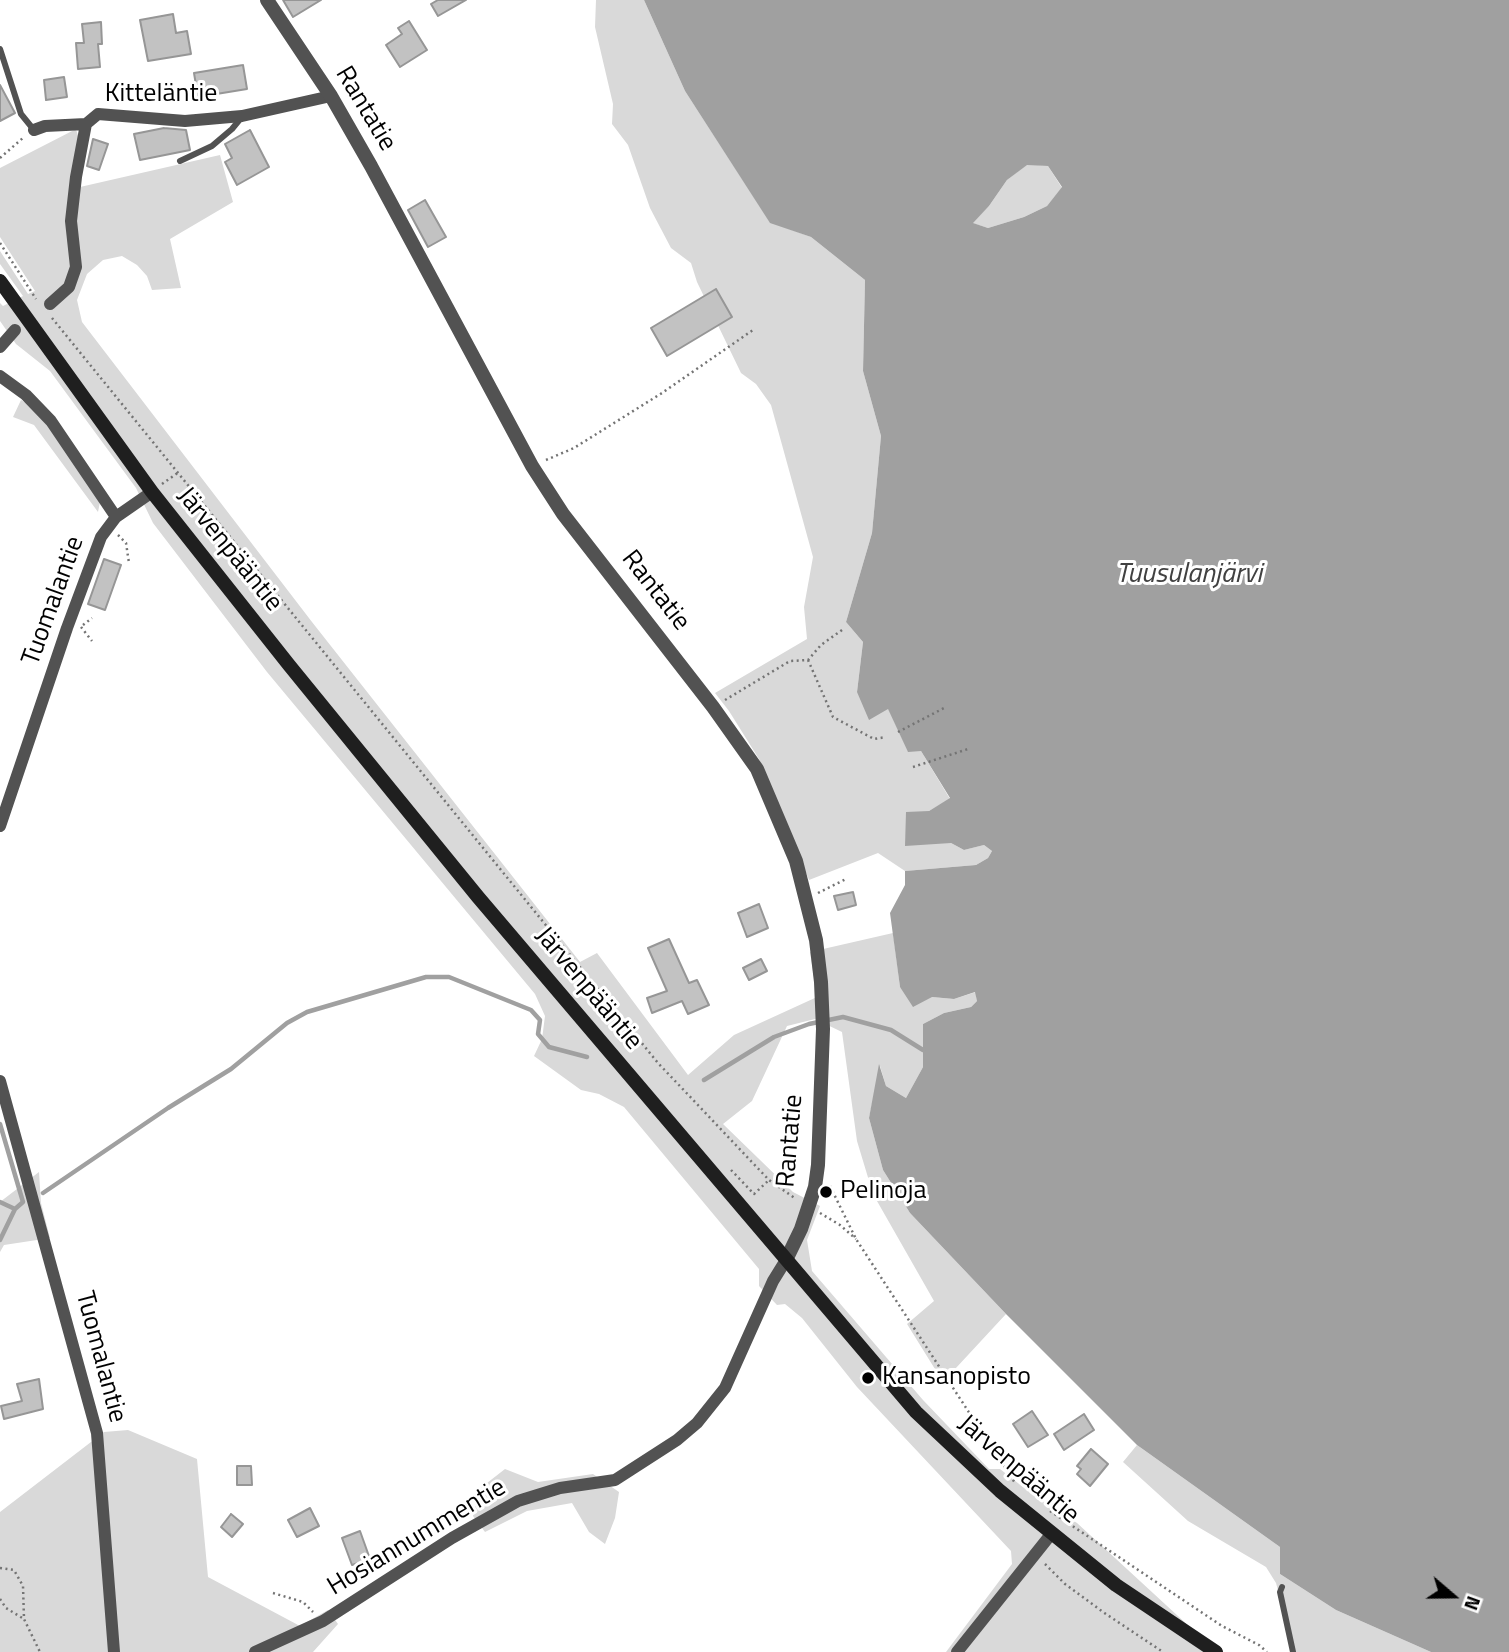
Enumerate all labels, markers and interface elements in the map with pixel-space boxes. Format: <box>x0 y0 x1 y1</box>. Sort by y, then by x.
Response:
street label: Rantatie <box>328 61 402 157</box>
street label: Kitteläntie <box>105 79 217 111</box>
street label: Järvenpääntie <box>170 482 288 618</box>
street label: Tuomalantie <box>16 532 92 670</box>
street label: Rantatie <box>614 545 696 637</box>
water label: Tuusulanjärvi <box>1116 558 1262 592</box>
street label: Järvenpääntie <box>528 921 648 1057</box>
street label: Rantatie <box>771 1093 811 1189</box>
place label: Pelinoja <box>840 1176 927 1208</box>
marker: Pelinoja <box>818 1184 834 1200</box>
street label: Tuomalantie <box>68 1288 132 1426</box>
place label: Kansanopisto <box>882 1362 1031 1394</box>
marker: Kansanopisto <box>860 1370 876 1386</box>
street label: Järvenpääntie <box>951 1409 1085 1531</box>
street label: Hosiannummentie <box>322 1473 512 1603</box>
north arrow <box>1418 1561 1488 1631</box>
text: N <box>1457 1592 1489 1614</box>

